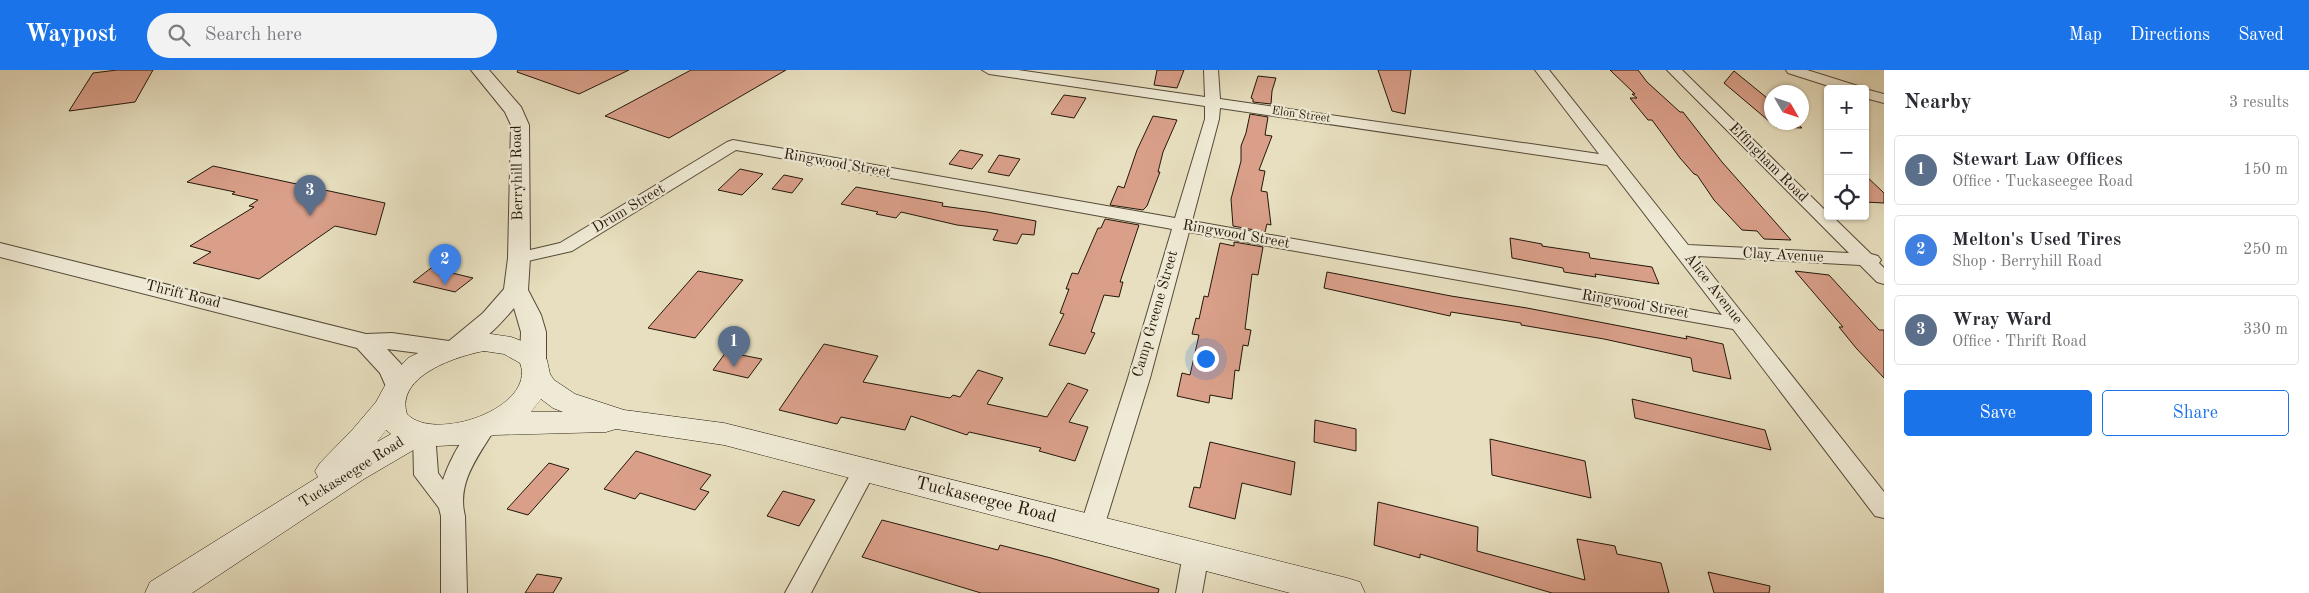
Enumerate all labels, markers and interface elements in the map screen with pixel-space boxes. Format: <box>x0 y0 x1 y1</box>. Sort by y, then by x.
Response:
search box <box>147 13 497 58</box>
icon: search <box>165 21 193 49</box>
text: Waypost <box>25 23 117 47</box>
text: Search here <box>205 26 302 45</box>
text: Map <box>2069 26 2102 44</box>
text: Directions <box>2130 26 2210 44</box>
text: Saved <box>2238 26 2284 44</box>
north arrow <box>1764 85 1809 130</box>
map controls <box>1824 85 1869 220</box>
button: + <box>1824 85 1869 130</box>
text: Nearby <box>1904 92 1972 113</box>
text: 3 results <box>2229 95 2289 111</box>
street label: Elon Street <box>1271 105 1331 125</box>
street label: Effingham Road <box>1726 121 1810 205</box>
street label: Berryhill Road <box>510 125 526 221</box>
button: − <box>1824 130 1869 175</box>
street label: Ringwood Street <box>782 147 892 181</box>
text: Stewart Law Offices <box>1952 151 2123 170</box>
text: 1 <box>1916 162 1926 178</box>
text: 150 m <box>2243 162 2288 178</box>
text: Office · Tuckaseegee Road <box>1952 174 2133 190</box>
pin: 3 <box>294 175 326 216</box>
button: locate <box>1824 175 1869 220</box>
street label: Drum Street <box>590 182 668 236</box>
street label: Ringwood Street <box>1181 218 1291 252</box>
text: Melton's Used Tires <box>1952 231 2121 250</box>
text: 2 <box>1916 242 1926 258</box>
text: 250 m <box>2243 242 2288 258</box>
pin: 2 <box>429 244 461 285</box>
street label: Clay Avenue <box>1742 246 1824 266</box>
street label: Camp Greene Street <box>1131 249 1181 379</box>
street label: Alice Avenue <box>1681 251 1745 327</box>
text: Shop · Berryhill Road <box>1952 254 2102 270</box>
street label: Thrift Road <box>144 278 222 312</box>
street label: Ringwood Street <box>1580 288 1690 322</box>
text: Wray Ward <box>1952 311 2052 330</box>
text: 3 <box>1916 322 1926 338</box>
text: 330 m <box>2243 322 2288 338</box>
pin: 1 <box>718 326 750 367</box>
text: Office · Thrift Road <box>1952 334 2087 350</box>
your location <box>1193 346 1219 372</box>
button: Save <box>1904 390 2092 436</box>
button: Share <box>2102 390 2289 436</box>
street label: Tuckaseegee Road <box>297 435 407 511</box>
street label: Tuckaseegee Road <box>914 474 1058 526</box>

